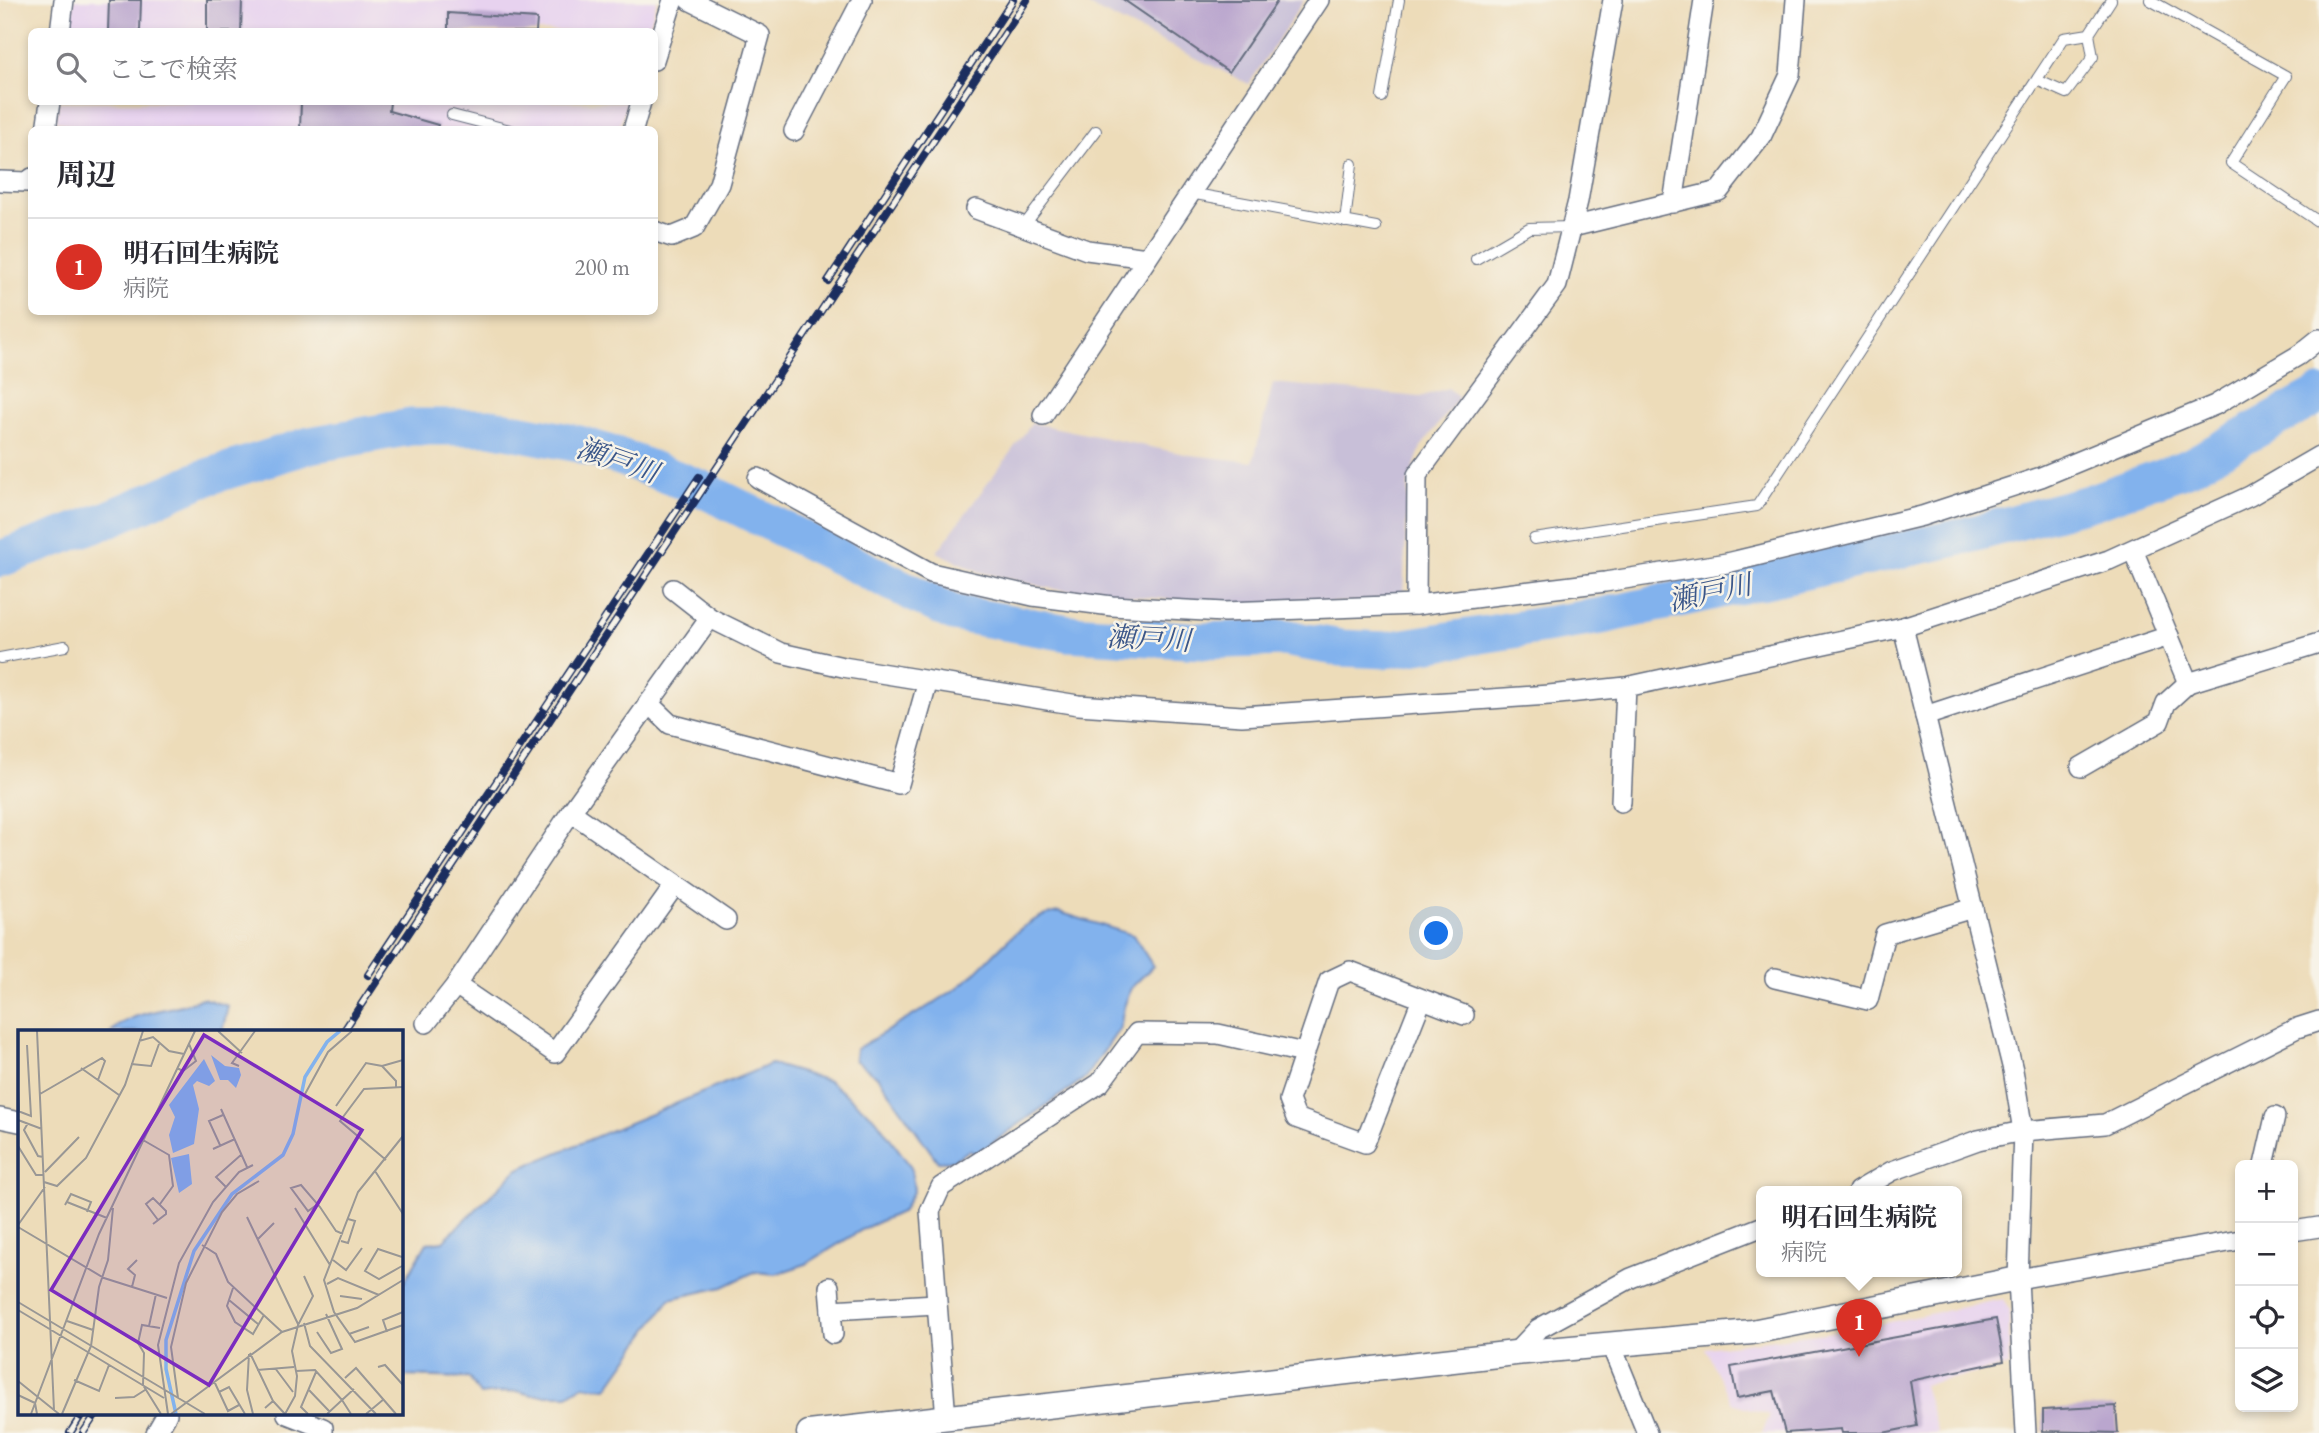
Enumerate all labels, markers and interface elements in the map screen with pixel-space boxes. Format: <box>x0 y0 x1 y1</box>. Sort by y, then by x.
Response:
search box <box>28 28 658 105</box>
icon: search <box>52 48 90 86</box>
text: ここで検索 <box>108 52 238 86</box>
text: 周辺 <box>56 155 116 194</box>
text: 明石回生病院 <box>123 236 279 270</box>
text: 1 <box>73 252 85 282</box>
text: 200 m <box>574 252 630 282</box>
text: 病院 <box>123 273 169 303</box>
water label: 瀬戸川 <box>572 429 666 492</box>
water label: 瀬戸川 <box>1665 565 1758 618</box>
water label: 瀬戸川 <box>1106 618 1195 658</box>
your location <box>1419 916 1453 950</box>
inset map <box>18 1030 402 1416</box>
map controls <box>2235 1160 2298 1412</box>
button: + <box>2235 1160 2298 1223</box>
popup <box>1756 1186 1962 1277</box>
text: 明石回生病院 <box>1781 1200 1937 1234</box>
button: − <box>2235 1223 2298 1286</box>
text: 病院 <box>1781 1237 1827 1267</box>
button: locate <box>2235 1286 2298 1349</box>
pin: 1 <box>1836 1299 1882 1357</box>
button: layers <box>2235 1349 2298 1412</box>

